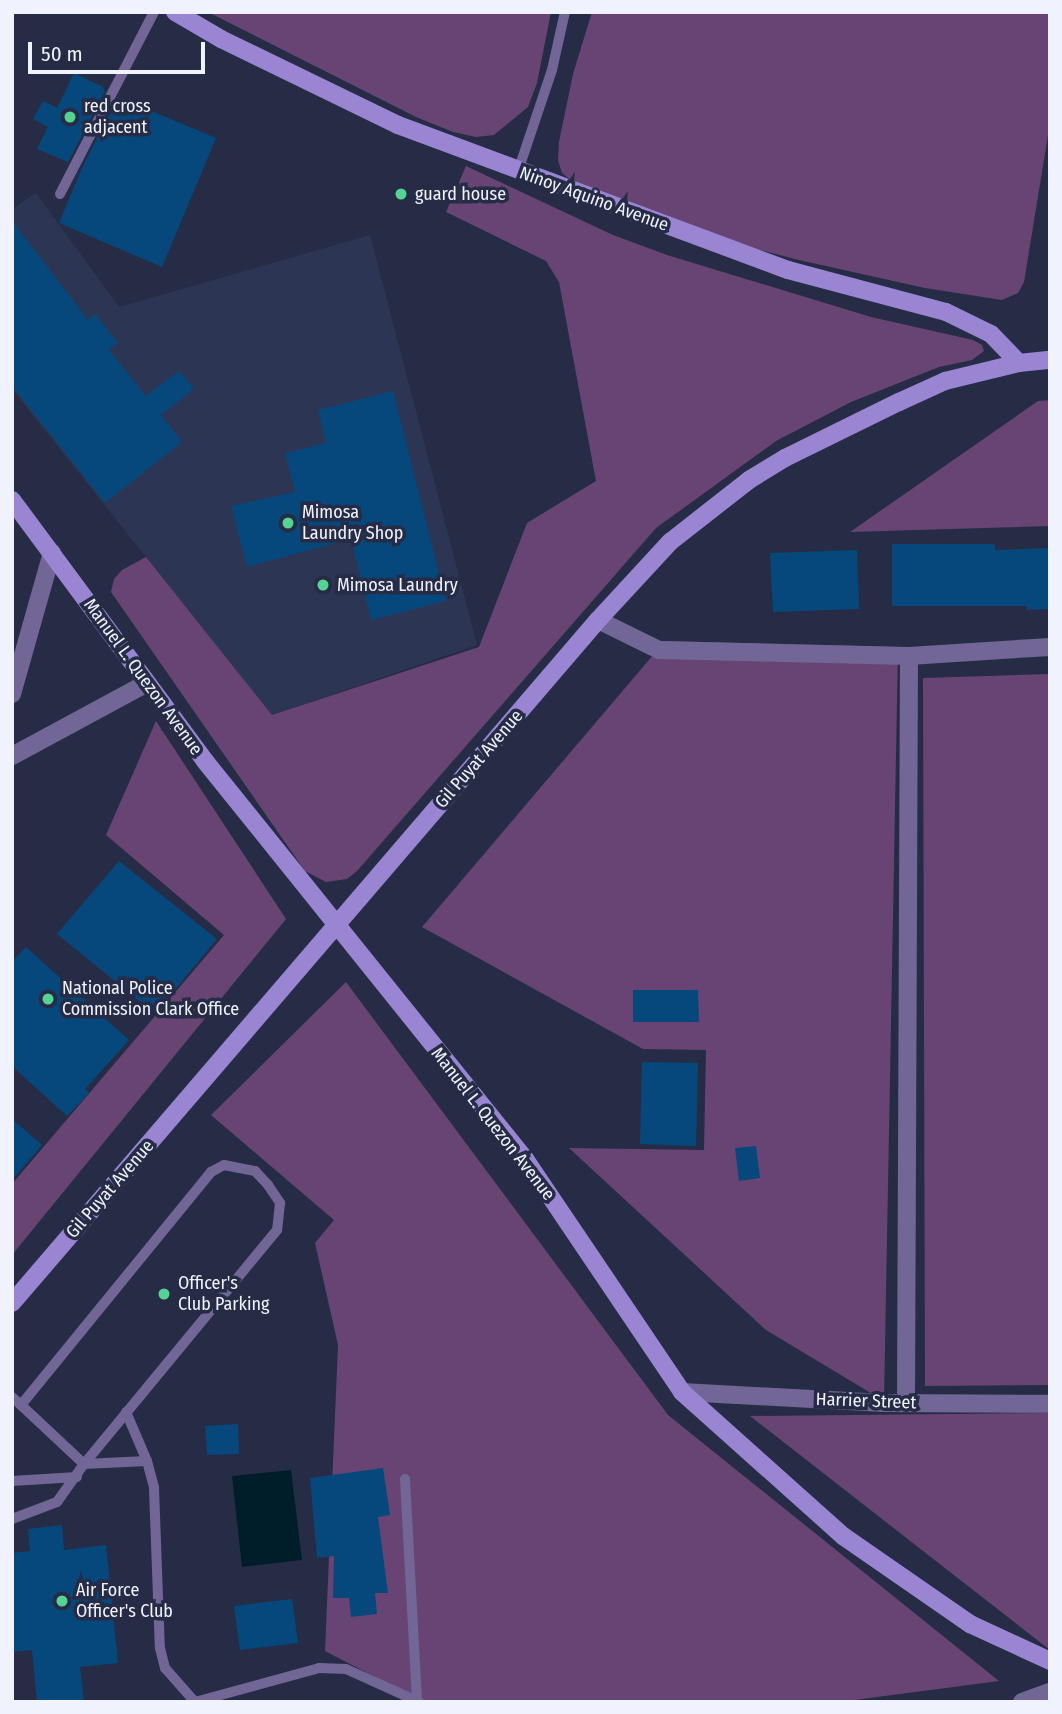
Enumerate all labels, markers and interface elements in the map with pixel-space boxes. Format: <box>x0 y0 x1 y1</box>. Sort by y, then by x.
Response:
scale bar <box>32 28 208 72</box>
text: 50 m <box>41 41 83 67</box>
place label: red cross adjacent <box>84 96 151 138</box>
marker: red cross adjacent <box>62 109 78 125</box>
street label: Ninoy Aquino Avenue <box>517 162 671 236</box>
place label: guard house <box>415 183 506 205</box>
marker: guard house <box>393 186 409 202</box>
place label: Mimosa Laundry Shop <box>302 502 403 544</box>
marker: Mimosa Laundry Shop <box>280 515 296 531</box>
place label: Mimosa Laundry <box>337 574 458 596</box>
marker: Mimosa Laundry <box>315 577 331 593</box>
street label: Manuel L. Quezon Avenue <box>79 595 207 759</box>
street label: Gil Puyat Avenue <box>430 705 528 813</box>
place label: National Police Commission Clark Office <box>62 978 239 1020</box>
marker: National Police Commission Clark Office <box>40 991 56 1007</box>
street label: Manuel L. Quezon Avenue <box>427 1043 559 1205</box>
street label: Gil Puyat Avenue <box>61 1135 159 1243</box>
place label: Officer's Club Parking <box>178 1273 269 1316</box>
marker: Officer's Club Parking <box>156 1286 172 1302</box>
street label: Harrier Street <box>815 1388 917 1414</box>
place label: Air Force Officer's Club <box>76 1580 173 1622</box>
marker: Air Force Officer's Club <box>54 1593 70 1609</box>

